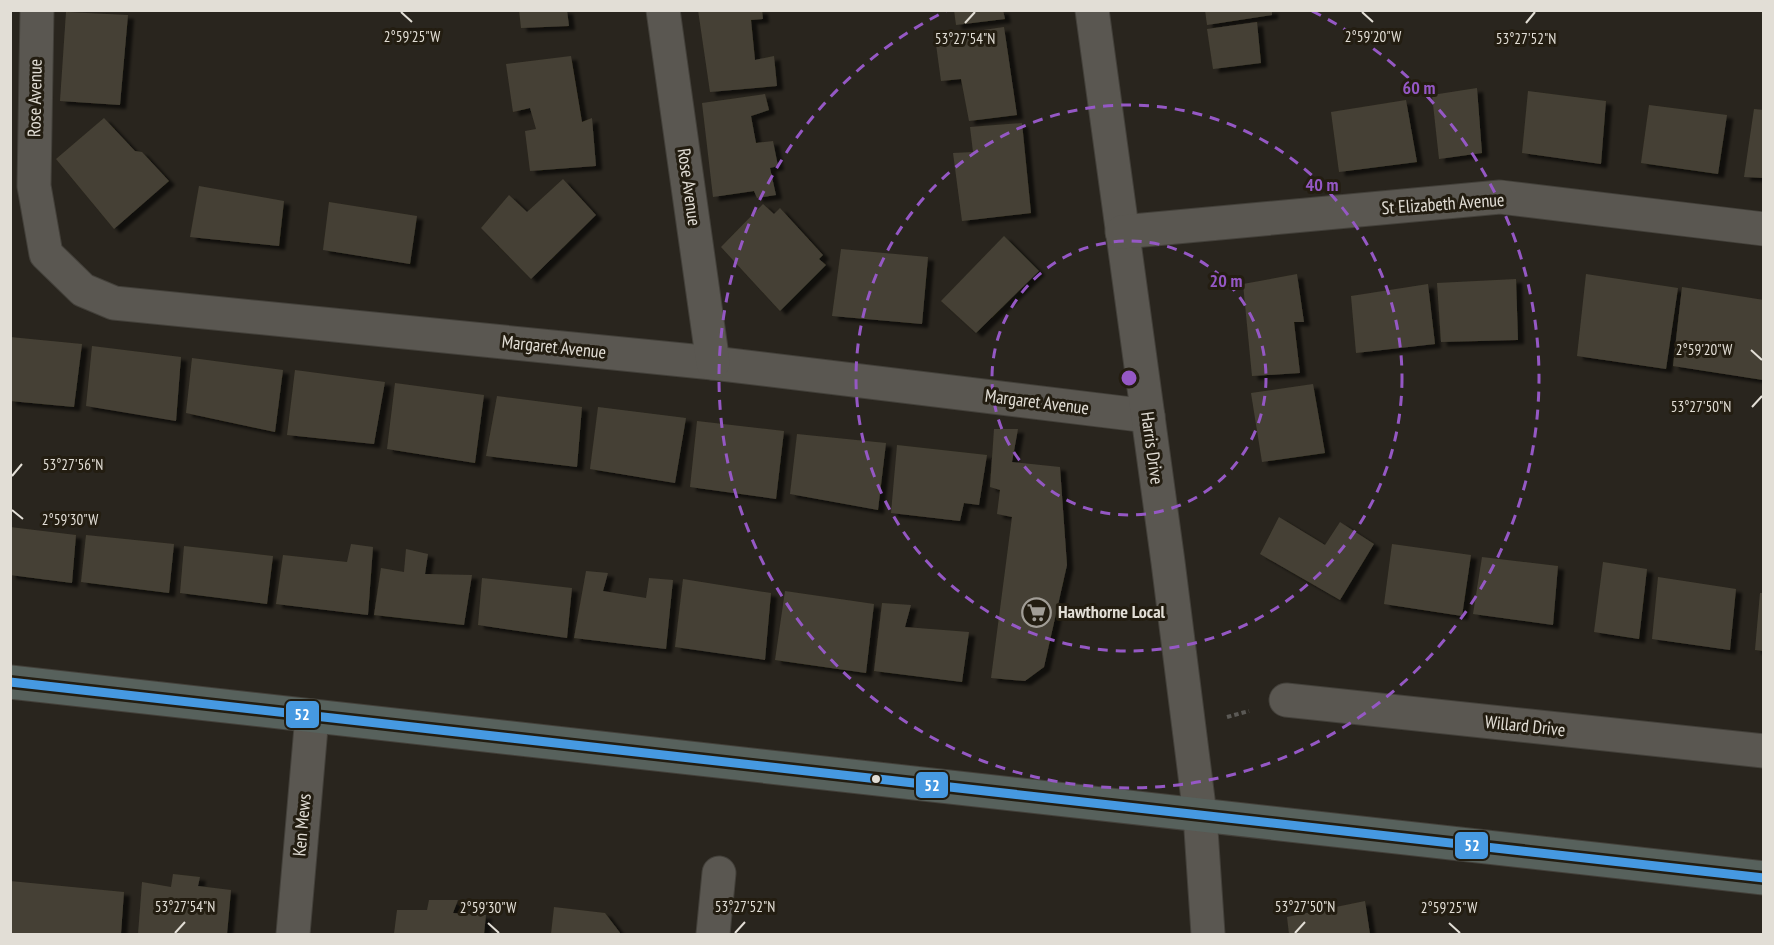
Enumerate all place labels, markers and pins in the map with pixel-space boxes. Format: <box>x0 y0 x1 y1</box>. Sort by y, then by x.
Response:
centre of rings <box>1119 368 1139 388</box>
supermarket icon: Hawthorne Local <box>1021 596 1053 628</box>
place label: Hawthorne Local <box>1058 600 1166 623</box>
unlabelled marker <box>870 773 882 785</box>

